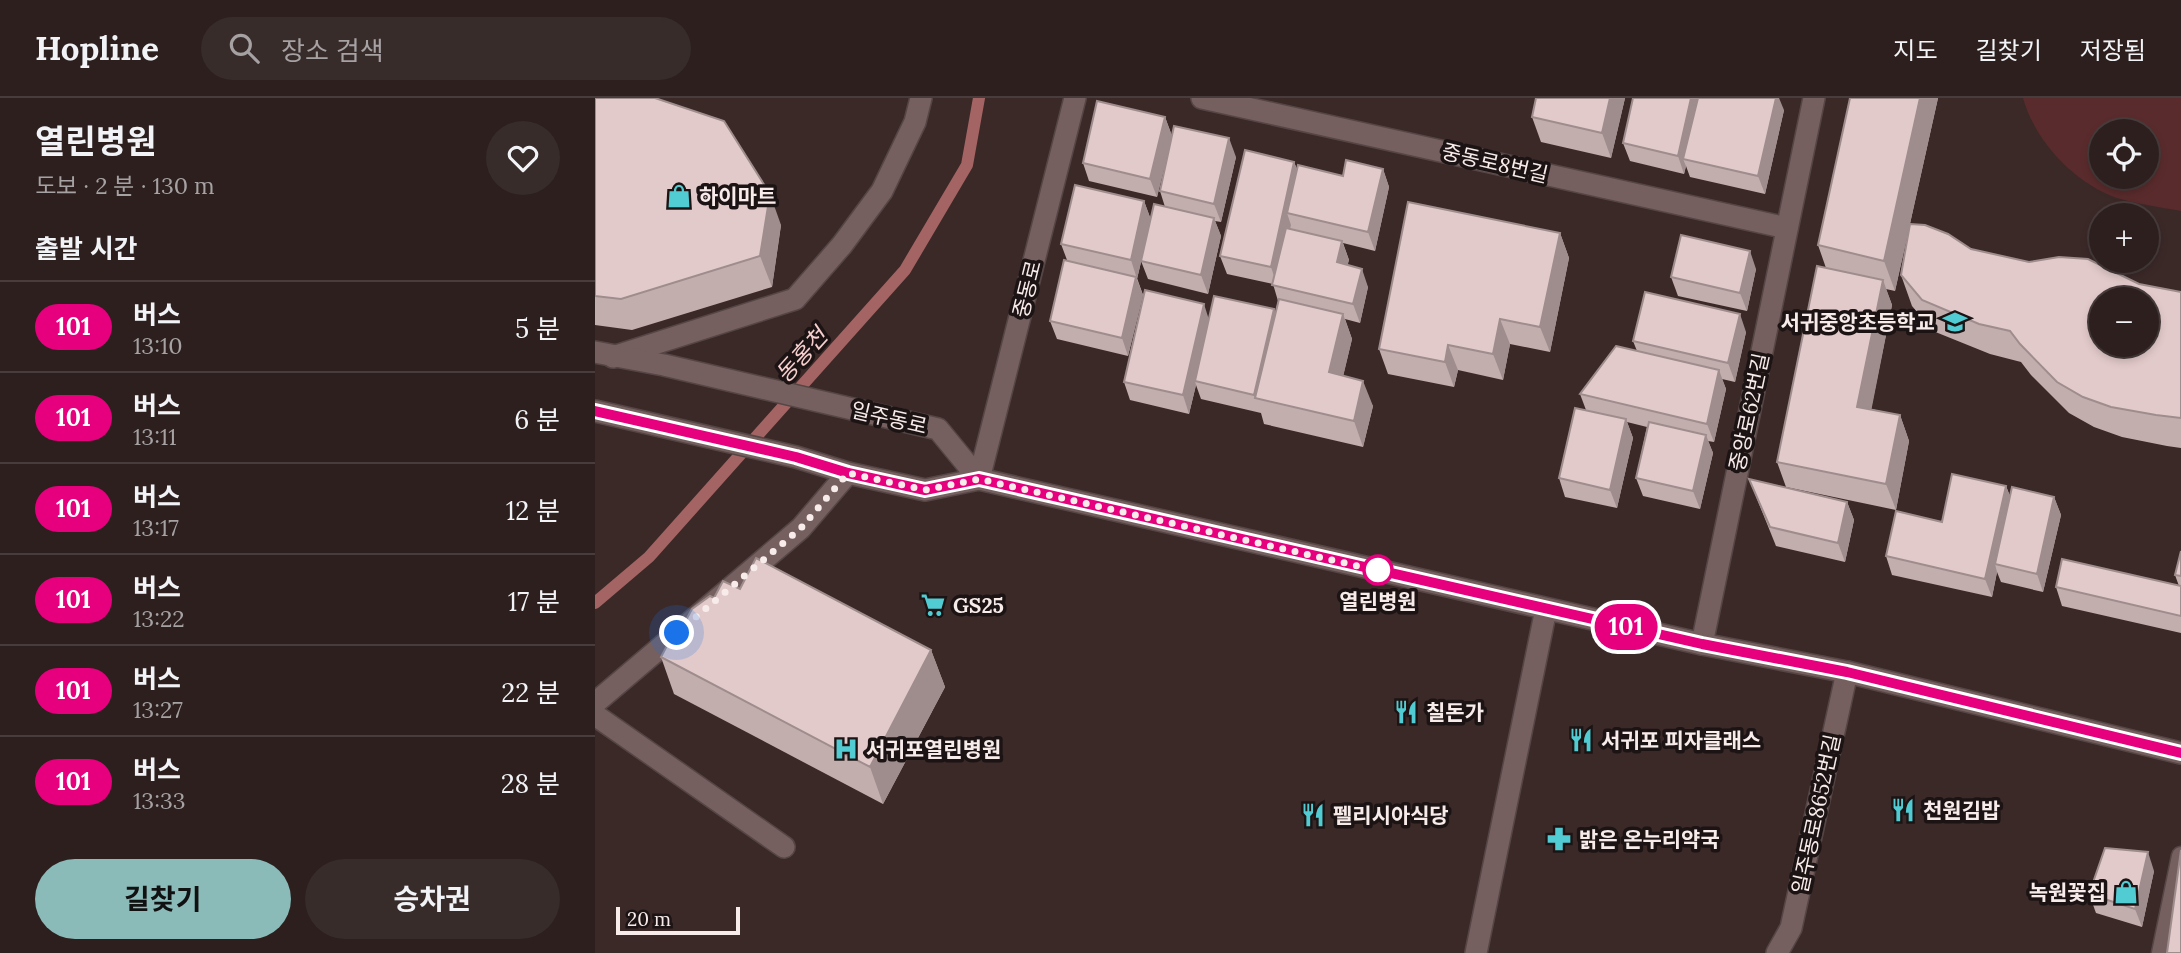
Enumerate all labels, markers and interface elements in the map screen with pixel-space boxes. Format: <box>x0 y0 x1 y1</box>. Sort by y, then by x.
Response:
search box <box>201 17 691 80</box>
text: Hopline <box>35 27 159 69</box>
icon: search <box>225 29 263 67</box>
text: 장소 검색 <box>281 34 384 67</box>
text: 지도 <box>1893 35 1938 66</box>
text: 길찾기 <box>1976 35 2042 66</box>
text: 저장됨 <box>2080 35 2146 66</box>
map controls <box>2089 119 2159 357</box>
button: locate <box>2089 119 2159 189</box>
text: 열린병원 <box>35 120 156 162</box>
button: heart <box>486 121 560 195</box>
street label: 중동로8번길 <box>1439 138 1551 188</box>
text: 도보 · 2 분 · 130 m <box>35 171 215 200</box>
shop icon: 하이마트 <box>665 182 693 210</box>
place label: 하이마트 <box>699 183 776 210</box>
button: + <box>2089 203 2159 273</box>
text: 출발 시간 <box>35 232 138 265</box>
street label: 중동로 <box>1007 258 1047 320</box>
button: − <box>2089 287 2159 357</box>
text: 버스 <box>133 298 181 331</box>
school or university icon: 서귀중앙초등학교 <box>1941 308 1969 336</box>
place label: 서귀중앙초등학교 <box>1780 309 1935 336</box>
text: 101 <box>56 311 91 342</box>
text: 5 분 <box>515 312 560 345</box>
water label: 동홍천 <box>769 320 835 388</box>
text: 13:10 <box>133 331 183 360</box>
street label: 중앙로62번길 <box>1723 350 1775 474</box>
text: 버스 <box>133 389 181 422</box>
street label: 일주동로 <box>848 396 930 440</box>
text: 101 <box>56 402 91 433</box>
text: 6 분 <box>514 403 560 436</box>
text: 13:11 <box>133 422 177 451</box>
text: 버스 <box>133 480 181 513</box>
text: 101 <box>56 493 91 524</box>
text: 12 분 <box>506 494 560 527</box>
text: 13:17 <box>133 513 179 542</box>
marker: 열린병원 <box>1363 555 1393 585</box>
text: 버스 <box>133 571 181 604</box>
text: 101 <box>56 584 91 615</box>
text: 17 분 <box>508 585 560 618</box>
place label: 열린병원 <box>1339 588 1417 615</box>
supermarket icon: GS25 <box>919 591 947 619</box>
place label: GS25 <box>953 592 1004 619</box>
text: 13:22 <box>133 604 185 633</box>
line badge: 101 <box>1586 604 1666 650</box>
text: 101 <box>1609 611 1643 642</box>
your location <box>659 615 694 650</box>
text: 버스 <box>133 662 181 695</box>
text: 101 <box>56 675 91 706</box>
text: 22 분 <box>501 676 560 709</box>
text: 13:27 <box>133 695 183 724</box>
restaurant icon: 칠돈가 <box>1392 698 1420 726</box>
place label: 칠돈가 <box>1426 699 1484 726</box>
restaurant icon: 서귀포 피자클래스 <box>1567 726 1595 754</box>
place label: 서귀포 피자클래스 <box>1601 727 1761 754</box>
street label: 일주동로8652번길 <box>1786 732 1846 896</box>
hospital icon: 서귀포열린병원 <box>832 735 860 763</box>
place label: 서귀포열린병원 <box>866 736 1001 763</box>
text: 버스 <box>133 753 181 786</box>
text: 101 <box>56 766 91 797</box>
text: 28 분 <box>501 767 560 800</box>
text: 13:33 <box>133 786 186 815</box>
restaurant icon: 천원김밥 <box>1889 796 1917 824</box>
place label: 천원김밥 <box>1923 797 2000 824</box>
restaurant icon: 펠리시아식당 <box>1299 801 1327 829</box>
place label: 펠리시아식당 <box>1333 802 1449 829</box>
pharmacy icon: 밝은 온누리약국 <box>1545 825 1573 853</box>
place label: 밝은 온누리약국 <box>1579 826 1720 853</box>
button: 길찾기 <box>35 859 291 939</box>
button: 승차권 <box>305 859 560 939</box>
shop icon: 녹원꽃집 <box>2112 878 2140 906</box>
place label: 녹원꽃집 <box>2029 879 2106 906</box>
scale bar <box>616 904 740 936</box>
text: 20 m <box>627 907 671 931</box>

